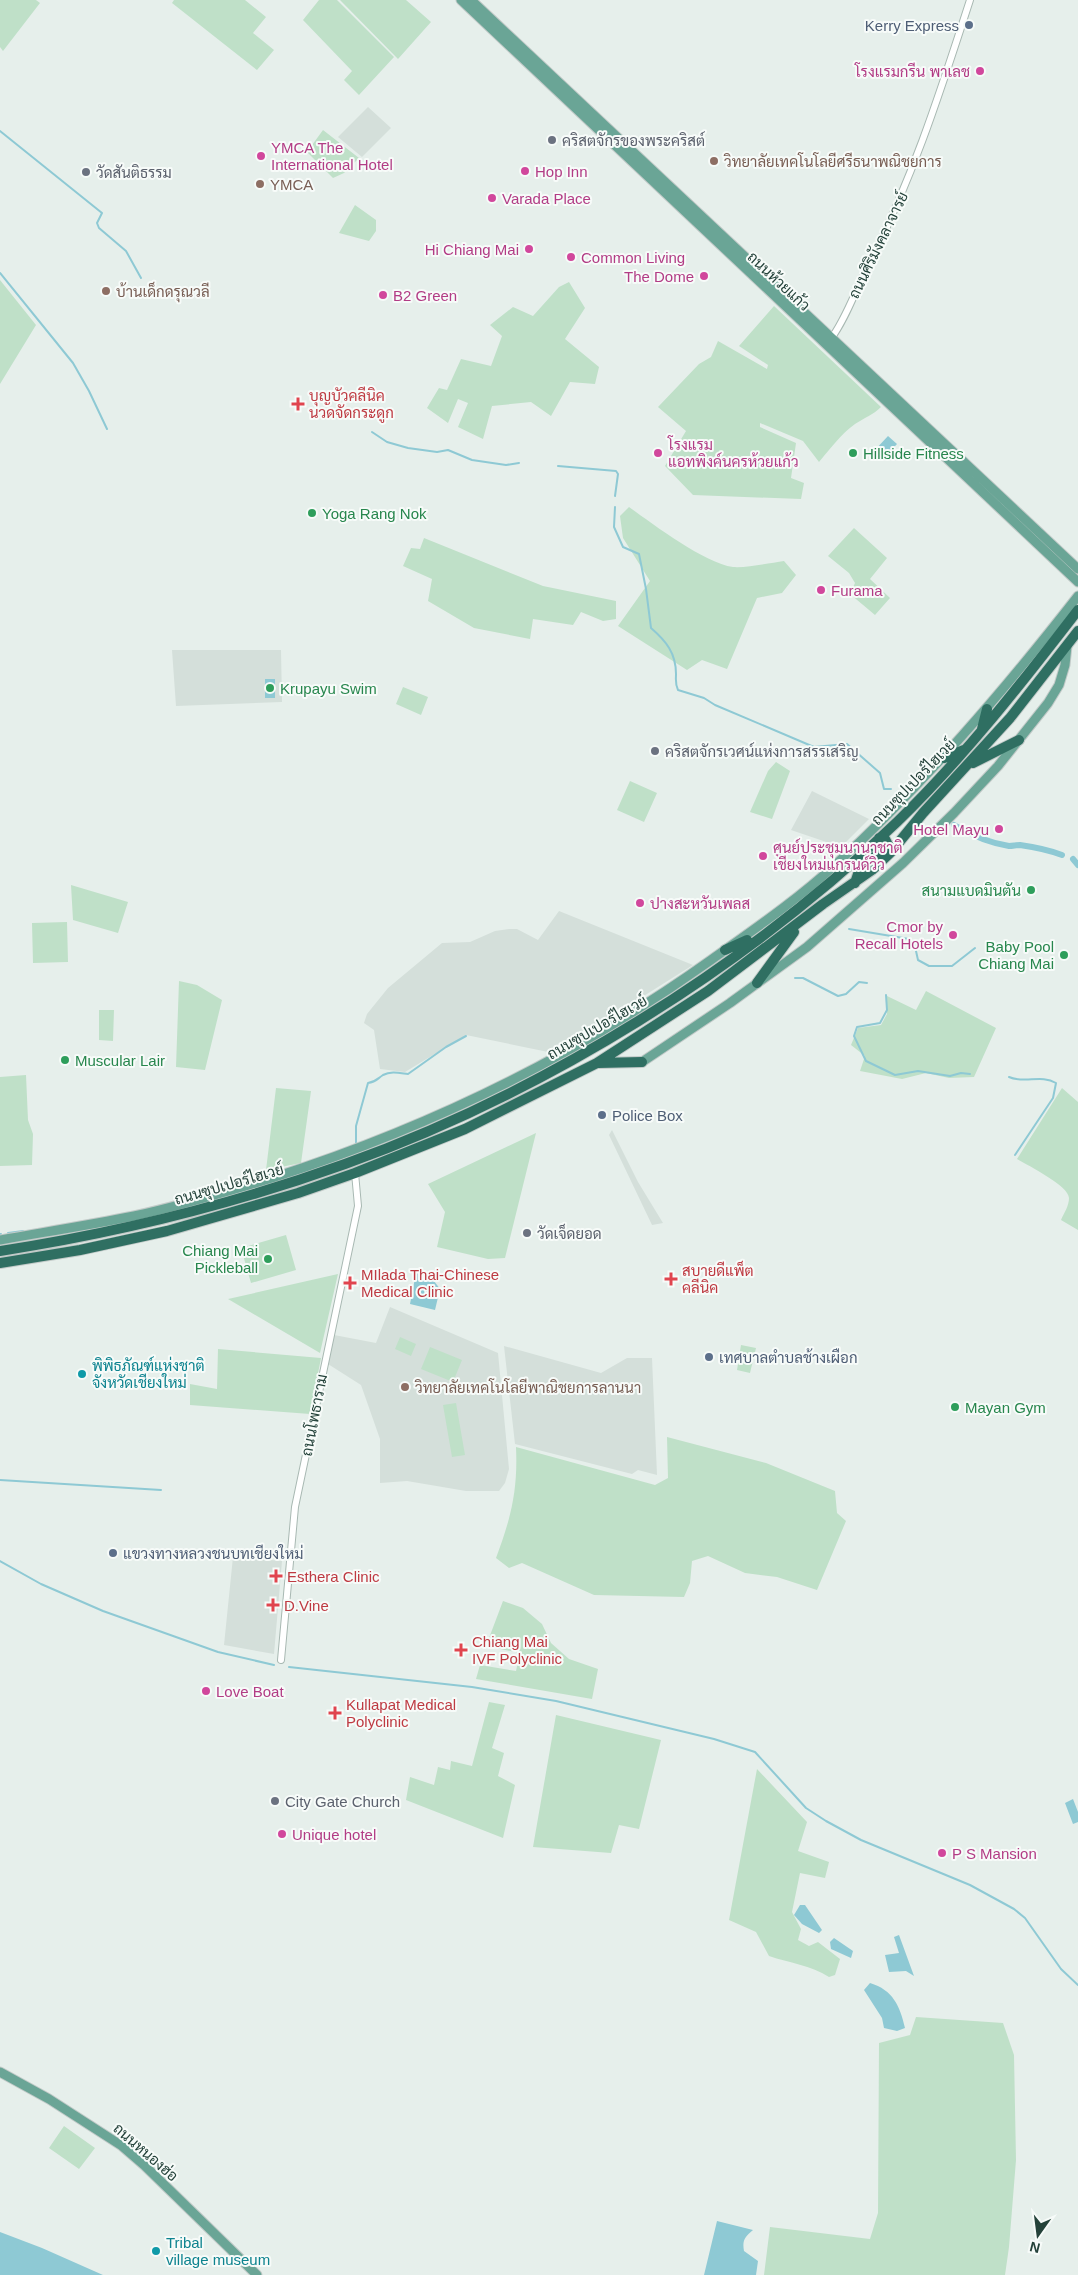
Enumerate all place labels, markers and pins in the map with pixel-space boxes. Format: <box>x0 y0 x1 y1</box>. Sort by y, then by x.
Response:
place label: Kerry Express <box>865 17 959 34</box>
marker: Kerry Express <box>963 19 975 31</box>
place label: โรงแรมกรีน พาเลช <box>854 62 970 80</box>
marker: โรงแรมกรีน พาเลช <box>974 65 986 77</box>
place label: คริสตจักรของพระคริสต์ <box>562 131 705 149</box>
marker: คริสตจักรของพระคริสต์ <box>546 134 558 146</box>
place label: YMCA The International Hotel <box>271 139 393 173</box>
marker: YMCA The International Hotel <box>255 150 267 162</box>
place label: วิทยาลัยเทคโนโลยีศรีธนาพณิชยการ <box>724 152 942 170</box>
marker: วิทยาลัยเทคโนโลยีศรีธนาพณิชยการ <box>708 155 720 167</box>
place label: Hop Inn <box>535 163 588 180</box>
place label: วัดสันติธรรม <box>96 164 172 181</box>
marker: Hop Inn <box>519 165 531 177</box>
marker: วัดสันติธรรม <box>80 166 92 178</box>
place label: YMCA <box>270 176 313 193</box>
marker: YMCA <box>254 178 266 190</box>
place label: Varada Place <box>502 190 591 207</box>
marker: Varada Place <box>486 192 498 204</box>
place label: Hi Chiang Mai <box>425 241 519 258</box>
marker: Hi Chiang Mai <box>523 243 535 255</box>
place label: Common Living <box>581 249 685 266</box>
marker: Common Living <box>565 251 577 263</box>
place label: The Dome <box>624 268 694 285</box>
marker: The Dome <box>698 270 710 282</box>
place label: บ้านเด็กดรุณวลี <box>116 281 210 303</box>
marker: บ้านเด็กดรุณวลี <box>100 285 112 297</box>
place label: B2 Green <box>393 287 457 304</box>
marker: B2 Green <box>377 289 389 301</box>
place label: บุญบัวคลีนิค นวดจัดกระดูก <box>309 386 394 423</box>
marker: บุญบัวคลีนิค นวดจัดกระดูก <box>291 397 305 411</box>
place label: โรงแรม แอทพิงค์นครห้วยแก้ว <box>667 435 799 470</box>
place label: Hillside Fitness <box>863 445 964 462</box>
marker: โรงแรม แอทพิงค์นครห้วยแก้ว <box>652 447 664 459</box>
marker: Hillside Fitness <box>847 447 859 459</box>
place label: Yoga Rang Nok <box>322 505 427 522</box>
marker: Yoga Rang Nok <box>306 507 318 519</box>
place label: Furama <box>831 582 883 599</box>
marker: Furama <box>815 584 827 596</box>
place label: Krupayu Swim <box>280 680 377 697</box>
marker: Krupayu Swim <box>264 682 276 694</box>
place label: คริสตจักรเวศน์แห่งการสรรเสริญ <box>665 742 859 761</box>
marker: คริสตจักรเวศน์แห่งการสรรเสริญ <box>649 745 661 757</box>
place label: Hotel Mayu <box>913 821 989 838</box>
marker: Hotel Mayu <box>993 823 1005 835</box>
place label: ศูนย์ประชุมนานาชาติ เชียงใหม่แกรนด์วิว <box>773 838 903 873</box>
marker: ศูนย์ประชุมนานาชาติ เชียงใหม่แกรนด์วิว <box>757 850 769 862</box>
place label: สนามแบดมินตัน <box>922 882 1021 899</box>
marker: สนามแบดมินตัน <box>1025 884 1037 896</box>
place label: ปางสะหวันเพลส <box>650 895 750 912</box>
marker: ปางสะหวันเพลส <box>634 897 646 909</box>
place label: Cmor by Recall Hotels <box>855 918 943 952</box>
marker: Cmor by Recall Hotels <box>947 929 959 941</box>
place label: Baby Pool Chiang Mai <box>978 938 1054 972</box>
marker: Baby Pool Chiang Mai <box>1058 949 1070 961</box>
place label: Muscular Lair <box>75 1052 165 1069</box>
marker: Muscular Lair <box>59 1054 71 1066</box>
place label: Police Box <box>612 1107 683 1124</box>
marker: Police Box <box>596 1109 608 1121</box>
place label: วัดเจ็ดยอด <box>537 1223 602 1242</box>
marker: วัดเจ็ดยอด <box>521 1227 533 1239</box>
place label: Chiang Mai Pickleball <box>182 1242 258 1276</box>
marker: Chiang Mai Pickleball <box>262 1253 274 1265</box>
place label: สบายดีแพ็ต คลีนิค <box>682 1260 754 1296</box>
place label: MIlada Thai-Chinese Medical Clinic <box>361 1266 499 1300</box>
marker: สบายดีแพ็ต คลีนิค <box>664 1272 678 1286</box>
marker: MIlada Thai-Chinese Medical Clinic <box>343 1276 357 1290</box>
place label: เทศบาลตำบลช้างเผือก <box>719 1348 858 1366</box>
marker: เทศบาลตำบลช้างเผือก <box>703 1351 715 1363</box>
place label: พิพิธภัณฑ์แห่งชาติ จังหวัดเชียงใหม่ <box>92 1356 205 1391</box>
marker: พิพิธภัณฑ์แห่งชาติ จังหวัดเชียงใหม่ <box>76 1368 88 1380</box>
place label: วิทยาลัยเทคโนโลยีพาณิชยการลานนา <box>415 1378 641 1396</box>
marker: วิทยาลัยเทคโนโลยีพาณิชยการลานนา <box>399 1381 411 1393</box>
place label: Mayan Gym <box>965 1399 1046 1416</box>
marker: Mayan Gym <box>949 1401 961 1413</box>
place label: แขวงทางหลวงชนบทเชียงใหม่ <box>123 1544 303 1562</box>
marker: แขวงทางหลวงชนบทเชียงใหม่ <box>107 1547 119 1559</box>
place label: Esthera Clinic <box>287 1568 380 1585</box>
marker: Esthera Clinic <box>269 1569 283 1583</box>
place label: D.Vine <box>284 1597 329 1614</box>
marker: D.Vine <box>266 1598 280 1612</box>
place label: Chiang Mai IVF Polyclinic <box>472 1633 563 1667</box>
marker: Chiang Mai IVF Polyclinic <box>454 1643 468 1657</box>
place label: Love Boat <box>216 1683 284 1700</box>
marker: Love Boat <box>200 1685 212 1697</box>
place label: Kullapat Medical Polyclinic <box>346 1696 456 1730</box>
marker: Kullapat Medical Polyclinic <box>328 1706 342 1720</box>
place label: City Gate Church <box>285 1793 400 1810</box>
marker: City Gate Church <box>269 1795 281 1807</box>
place label: Unique hotel <box>292 1826 376 1843</box>
marker: Unique hotel <box>276 1828 288 1840</box>
place label: P S Mansion <box>952 1845 1037 1862</box>
marker: P S Mansion <box>936 1847 948 1859</box>
place label: Tribal village museum <box>166 2234 270 2268</box>
marker: Tribal village museum <box>150 2245 162 2257</box>

